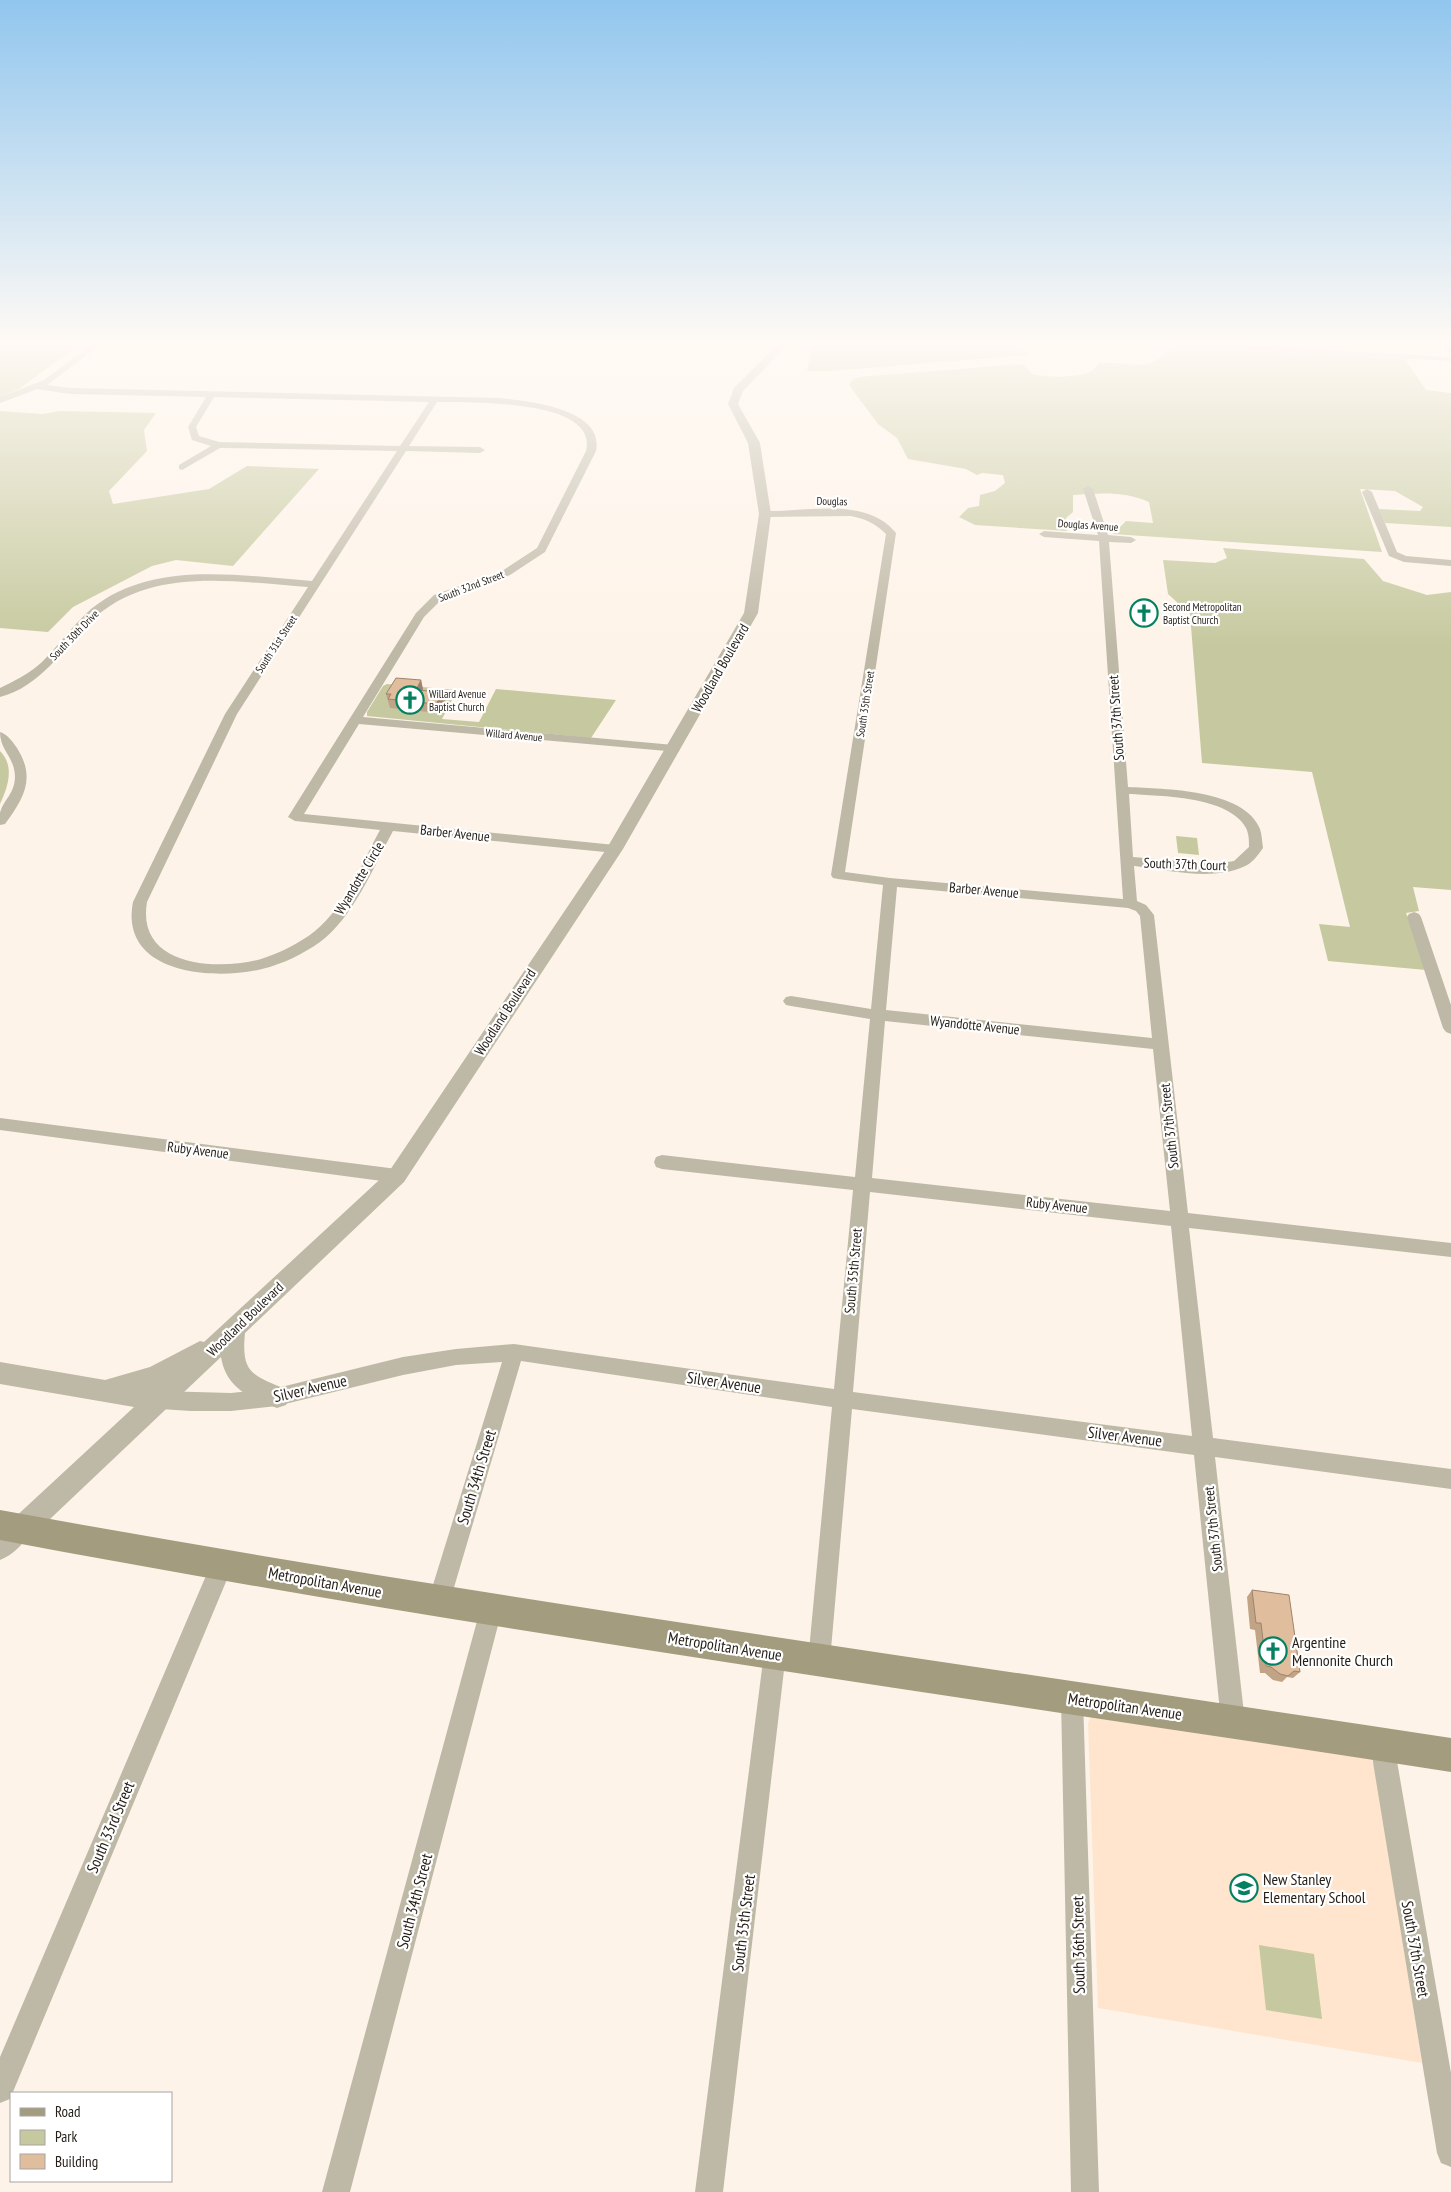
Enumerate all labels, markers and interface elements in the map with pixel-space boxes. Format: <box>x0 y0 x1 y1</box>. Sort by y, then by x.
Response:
street label: Douglas <box>817 494 848 508</box>
street label: Douglas Avenue <box>1057 516 1119 534</box>
street label: South 32nd Street <box>436 567 506 605</box>
church icon: Second Metropolitan Baptist Church <box>1129 598 1159 628</box>
place label: Second Metropolitan Baptist Church <box>1163 600 1242 627</box>
street label: South 30th Drive <box>47 607 102 663</box>
street label: South 31st Street <box>252 612 300 676</box>
street label: Woodland Boulevard <box>687 620 753 716</box>
street label: South 35th Street <box>853 670 877 738</box>
street label: South 37th Street <box>1104 675 1128 761</box>
church icon: Willard Avenue Baptist Church <box>395 685 425 715</box>
place label: Willard Avenue Baptist Church <box>429 687 486 714</box>
street label: Willard Avenue <box>485 726 543 744</box>
street label: Barber Avenue <box>419 820 491 846</box>
street label: Wyandotte Circle <box>330 838 388 918</box>
street label: South 37th Court <box>1143 854 1227 874</box>
street label: Barber Avenue <box>948 878 1020 902</box>
street label: Woodland Boulevard <box>470 965 540 1059</box>
street label: Wyandotte Avenue <box>929 1011 1021 1039</box>
street label: South 37th Street <box>1156 1082 1182 1169</box>
street label: Ruby Avenue <box>166 1137 230 1163</box>
street label: Ruby Avenue <box>1025 1193 1089 1217</box>
street label: South 35th Street <box>840 1227 866 1314</box>
street label: Woodland Boulevard <box>203 1278 287 1360</box>
street label: Silver Avenue <box>686 1367 762 1397</box>
street label: Silver Avenue <box>271 1370 349 1406</box>
street label: Silver Avenue <box>1087 1422 1163 1450</box>
street label: South 34th Street <box>452 1427 500 1527</box>
street label: South 37th Street <box>1200 1485 1226 1572</box>
street label: Metropolitan Avenue <box>267 1562 383 1602</box>
street label: Metropolitan Avenue <box>667 1627 783 1665</box>
place label: Argentine Mennonite Church <box>1292 1632 1393 1670</box>
church icon: Argentine Mennonite Church <box>1258 1636 1288 1666</box>
street label: Metropolitan Avenue <box>1067 1688 1183 1724</box>
street label: South 33rd Street <box>82 1778 139 1876</box>
street label: South 34th Street <box>392 1851 436 1951</box>
place label: New Stanley Elementary School <box>1263 1869 1366 1907</box>
street label: South 35th Street <box>727 1873 759 1973</box>
school or university icon: New Stanley Elementary School <box>1229 1873 1259 1903</box>
street label: South 36th Street <box>1067 1895 1089 1994</box>
street label: South 37th Street <box>1398 1899 1434 1999</box>
legend <box>10 2092 172 2182</box>
text: Road <box>55 2102 81 2121</box>
text: Park <box>55 2127 77 2146</box>
text: Building <box>55 2152 98 2171</box>

